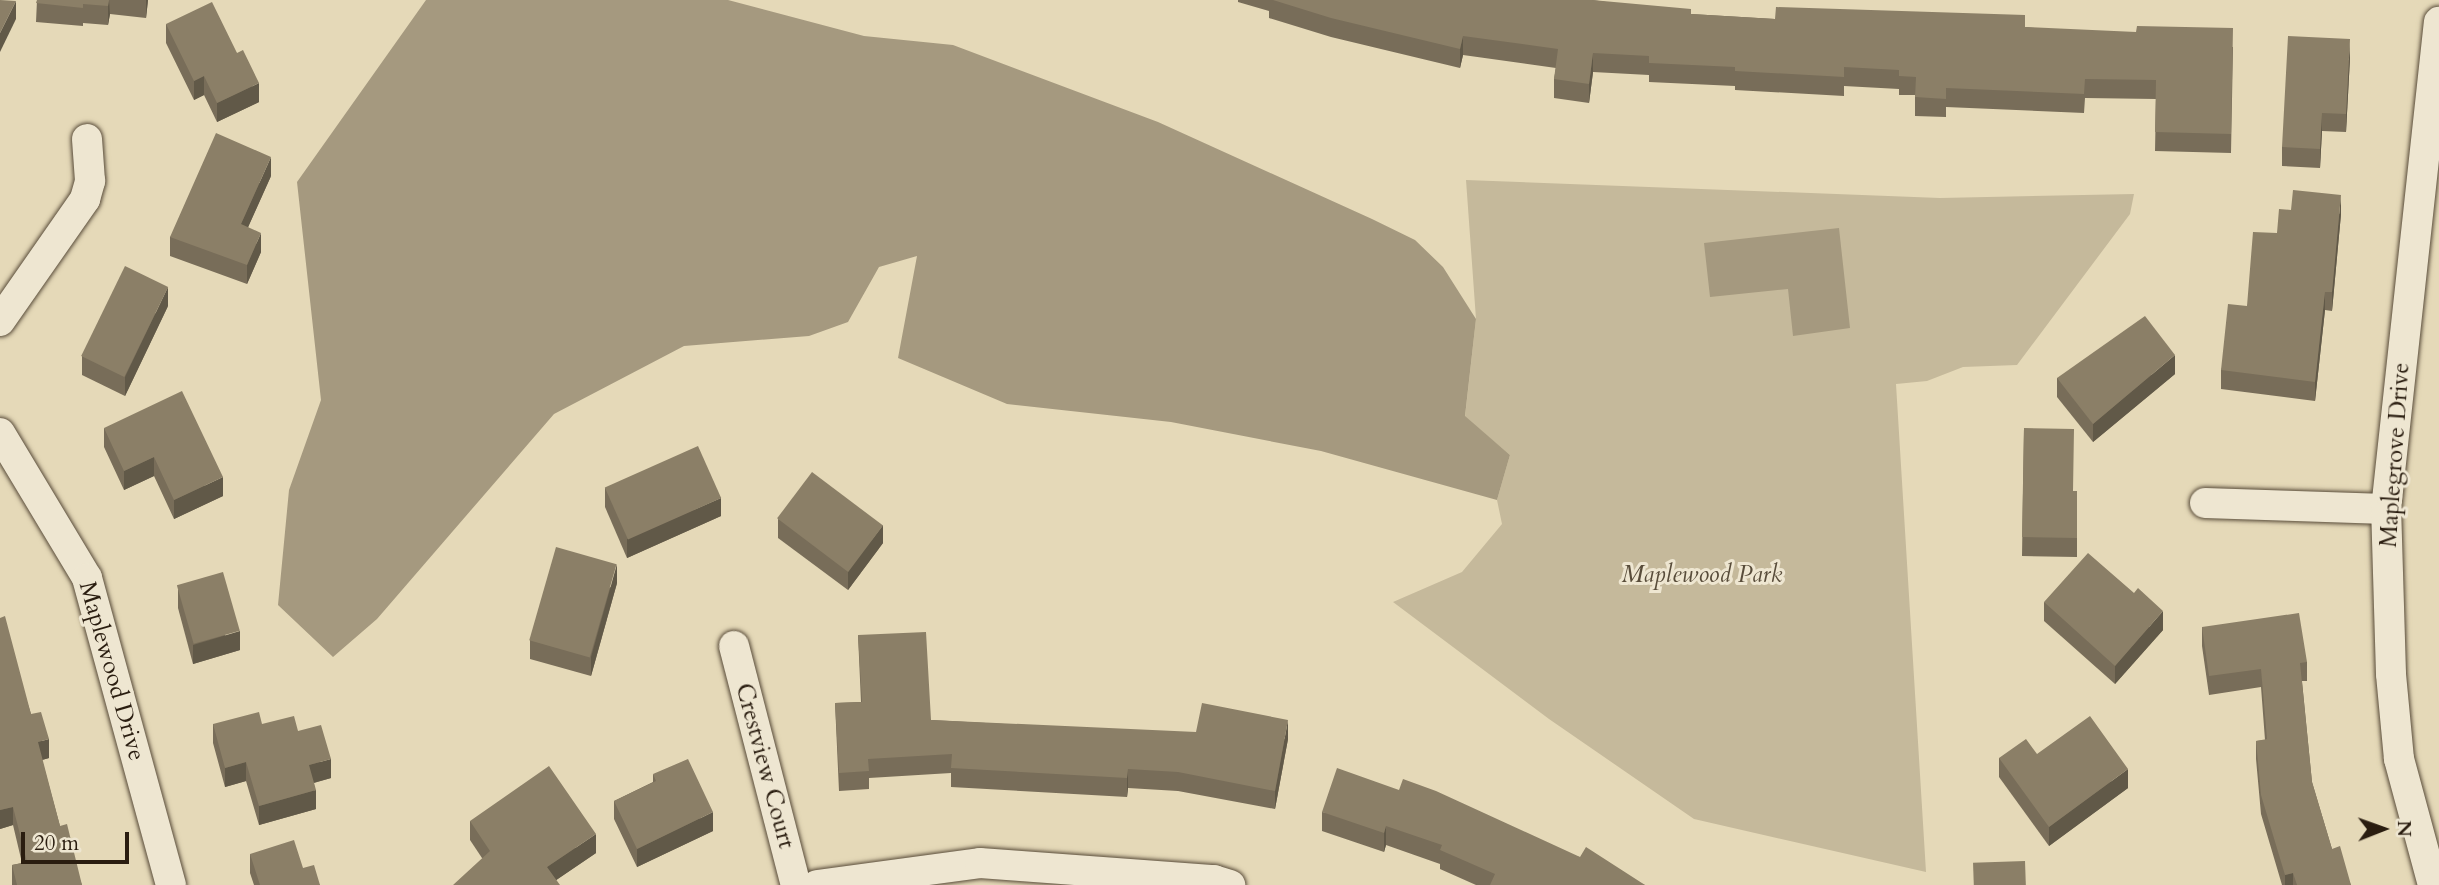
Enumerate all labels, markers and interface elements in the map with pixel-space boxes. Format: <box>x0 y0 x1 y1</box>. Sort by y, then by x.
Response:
street label: Maplegrove Drive <box>2374 361 2416 549</box>
park label: Maplewood Park <box>1622 561 1782 589</box>
street label: Maplewood Drive <box>73 578 151 764</box>
street label: Crestview Court <box>729 680 801 852</box>
north arrow <box>2348 794 2418 864</box>
scale bar <box>24 818 133 862</box>
text: N <box>2391 820 2417 837</box>
text: 20 m <box>34 829 79 858</box>

